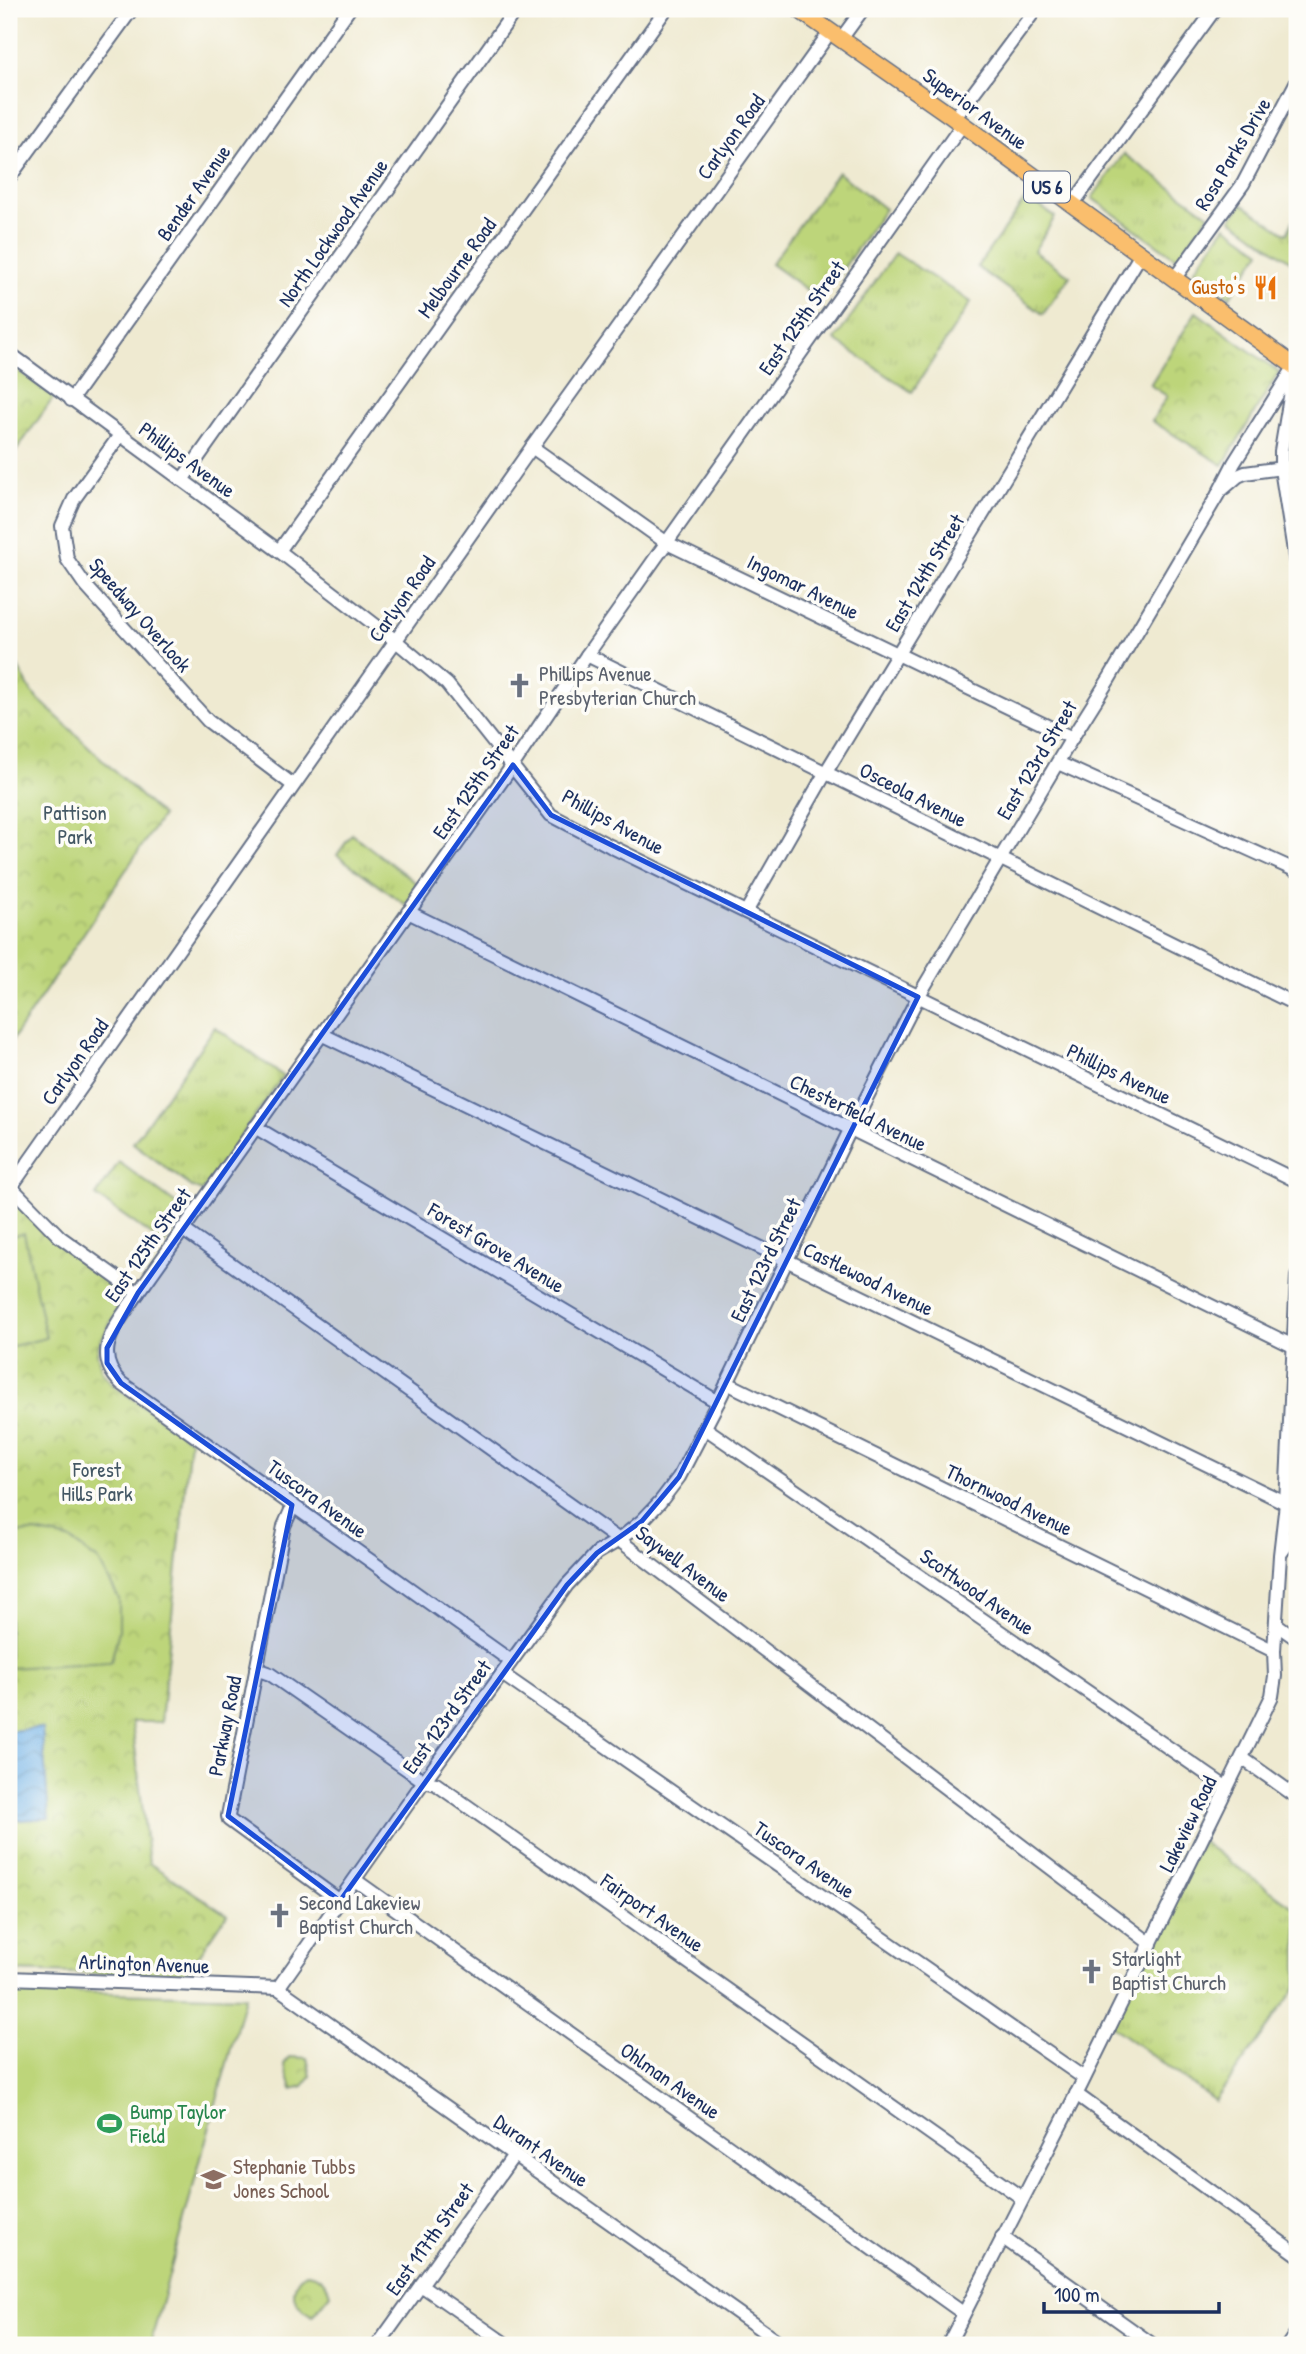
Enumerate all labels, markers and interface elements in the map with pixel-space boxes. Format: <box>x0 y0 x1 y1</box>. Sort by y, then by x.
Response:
street label: Superior Avenue <box>917 61 1033 156</box>
street label: Carlyon Road <box>690 88 772 185</box>
street label: Rosa Parks Drive <box>1188 92 1278 216</box>
street label: Bender Avenue <box>150 139 237 247</box>
street label: North Lockwood Avenue <box>271 153 395 313</box>
road number: US 6 <box>1024 172 1070 202</box>
street label: Melbourne Road <box>410 212 503 324</box>
street label: East 125th Street <box>751 254 852 381</box>
place label: Gusto's <box>1191 272 1245 301</box>
restaurant icon: Gusto's <box>1251 273 1279 301</box>
street label: Phillips Avenue <box>133 415 241 504</box>
street label: East 124th Street <box>878 508 972 637</box>
street label: Ingomar Avenue <box>743 547 864 626</box>
street label: Carlyon Road <box>361 550 442 648</box>
street label: Speedway Overlook <box>83 551 198 678</box>
place label: Phillips Avenue Presbyterian Church <box>539 659 696 712</box>
church icon: Phillips Avenue Presbyterian Church <box>505 672 533 700</box>
street label: East 123rd Street <box>990 694 1084 825</box>
street label: East 125th Street <box>425 718 526 845</box>
street label: Osceola Avenue <box>855 755 972 834</box>
street label: Phillips Avenue <box>557 782 669 862</box>
park label: Pattison Park <box>43 798 107 851</box>
street label: Carlyon Road <box>34 1013 115 1111</box>
street label: Phillips Avenue <box>1062 1036 1176 1111</box>
street label: Chesterfield Avenue <box>785 1067 932 1158</box>
street label: East 125th Street <box>97 1181 198 1308</box>
street label: East 123rd Street <box>723 1192 808 1327</box>
street label: Forest Grove Avenue <box>422 1195 570 1300</box>
street label: Castlewood Avenue <box>798 1234 938 1323</box>
street label: Tuscora Avenue <box>261 1452 373 1545</box>
park label: Forest Hills Park <box>61 1455 133 1508</box>
street label: Thornwood Avenue <box>941 1456 1077 1543</box>
street label: Saywell Avenue <box>630 1518 737 1609</box>
street label: Scottwood Avenue <box>914 1541 1040 1642</box>
street label: East 123rd Street <box>395 1653 498 1780</box>
street label: Parkway Road <box>201 1673 248 1778</box>
street label: Lakeview Road <box>1152 1771 1223 1877</box>
street label: Tuscora Avenue <box>748 1814 861 1905</box>
street label: Fairport Avenue <box>594 1866 710 1959</box>
place label: Second Lakeview Baptist Church <box>299 1888 421 1941</box>
church icon: Second Lakeview Baptist Church <box>265 1901 293 1929</box>
place label: Starlight Baptist Church <box>1112 1944 1226 1997</box>
street label: Arlington Avenue <box>78 1947 210 1980</box>
church icon: Starlight Baptist Church <box>1078 1957 1106 1985</box>
street label: Ohlman Avenue <box>614 2035 726 2126</box>
place label: Bump Taylor Field <box>129 2097 226 2150</box>
street label: Durant Avenue <box>488 2107 594 2194</box>
sports icon: Bump Taylor Field <box>96 2110 124 2138</box>
place label: Stephanie Tubbs Jones School <box>233 2152 355 2205</box>
school or university icon: Stephanie Tubbs Jones School <box>199 2165 227 2193</box>
street label: East 117th Street <box>379 2176 481 2301</box>
scale bar <box>1044 2270 1218 2314</box>
text: 100 m <box>1054 2280 1100 2309</box>

